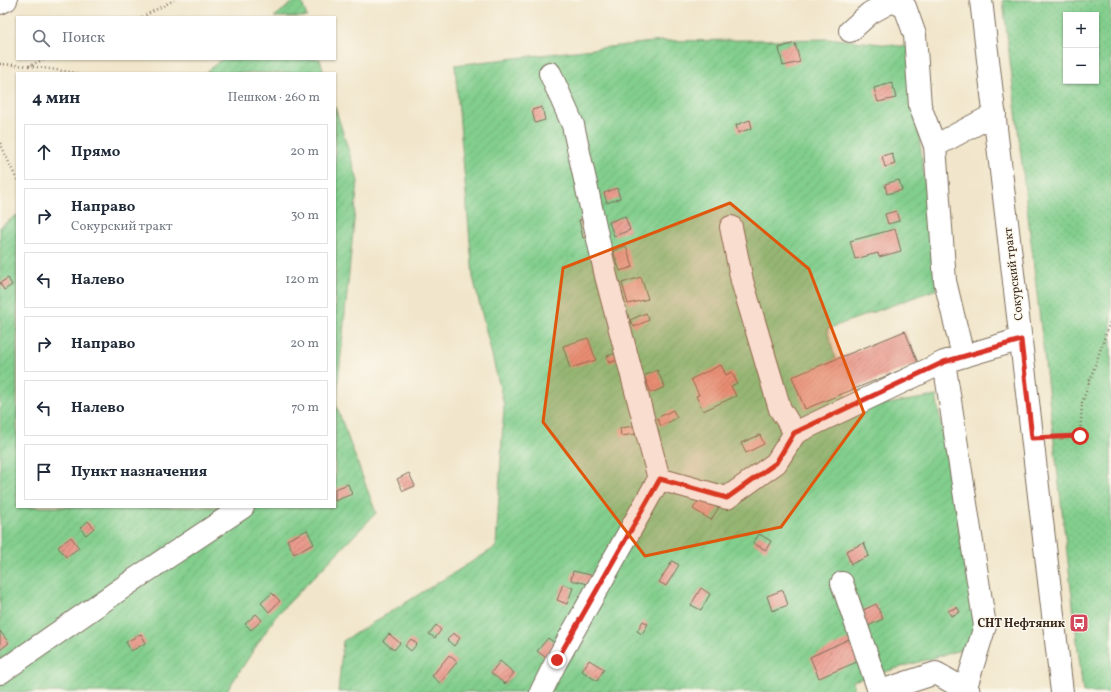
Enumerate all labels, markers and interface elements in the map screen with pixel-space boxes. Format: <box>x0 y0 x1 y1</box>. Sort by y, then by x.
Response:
map controls <box>1063 12 1099 84</box>
button: + <box>1063 12 1099 48</box>
search box <box>16 16 336 60</box>
icon: search <box>30 27 52 49</box>
text: Поиск <box>62 28 105 49</box>
button: − <box>1063 48 1099 84</box>
text: 4 мин <box>32 87 80 110</box>
text: Пешком · 260 m <box>228 89 320 107</box>
icon: ahead <box>33 141 55 163</box>
text: Прямо <box>71 142 120 163</box>
text: 20 m <box>290 143 319 161</box>
text: Направо <box>71 197 135 218</box>
icon: right <box>33 205 55 227</box>
text: 30 m <box>291 207 319 225</box>
text: Сокурский тракт <box>71 218 172 236</box>
street label: Сокурский тракт <box>1000 226 1028 321</box>
icon: left <box>33 269 55 291</box>
text: Налево <box>71 270 125 291</box>
text: 120 m <box>285 271 319 289</box>
icon: right <box>33 333 55 355</box>
text: Направо <box>71 334 135 355</box>
text: 20 m <box>290 335 319 353</box>
icon: left <box>33 397 55 419</box>
text: Налево <box>71 398 125 419</box>
text: 70 m <box>291 399 319 417</box>
route start <box>1071 427 1089 445</box>
icon: arrive <box>33 461 55 483</box>
text: Пункт назначения <box>71 462 207 483</box>
bus stop icon: СНТ Нефтяник <box>1068 612 1090 634</box>
place label: СНТ Нефтяник <box>977 616 1065 632</box>
route end <box>548 651 566 669</box>

